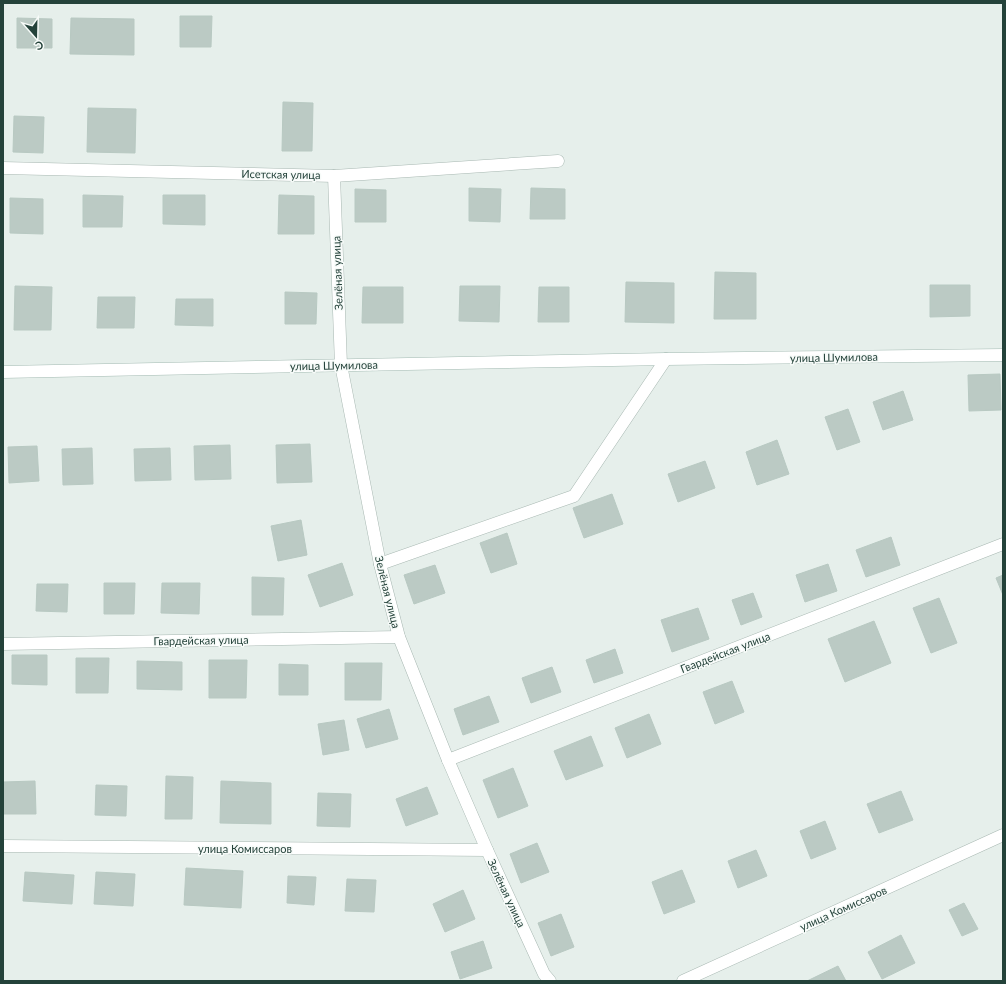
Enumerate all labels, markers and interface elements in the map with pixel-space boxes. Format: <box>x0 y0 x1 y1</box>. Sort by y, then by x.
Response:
north arrow <box>16 16 56 56</box>
text: С <box>33 39 45 53</box>
street label: Исетская улица <box>241 167 321 181</box>
street label: Зелёная улица <box>329 236 345 310</box>
street label: улица Шумилова <box>790 350 878 364</box>
street label: улица Шумилова <box>290 358 378 372</box>
street label: Зелёная улица <box>373 554 403 630</box>
street label: Гвардейская улица <box>678 629 772 675</box>
street label: Гвардейская улица <box>153 633 249 647</box>
street label: улица Комиссаров <box>198 842 292 855</box>
street label: Зелёная улица <box>485 857 529 929</box>
street label: улица Комиссаров <box>797 883 889 933</box>

